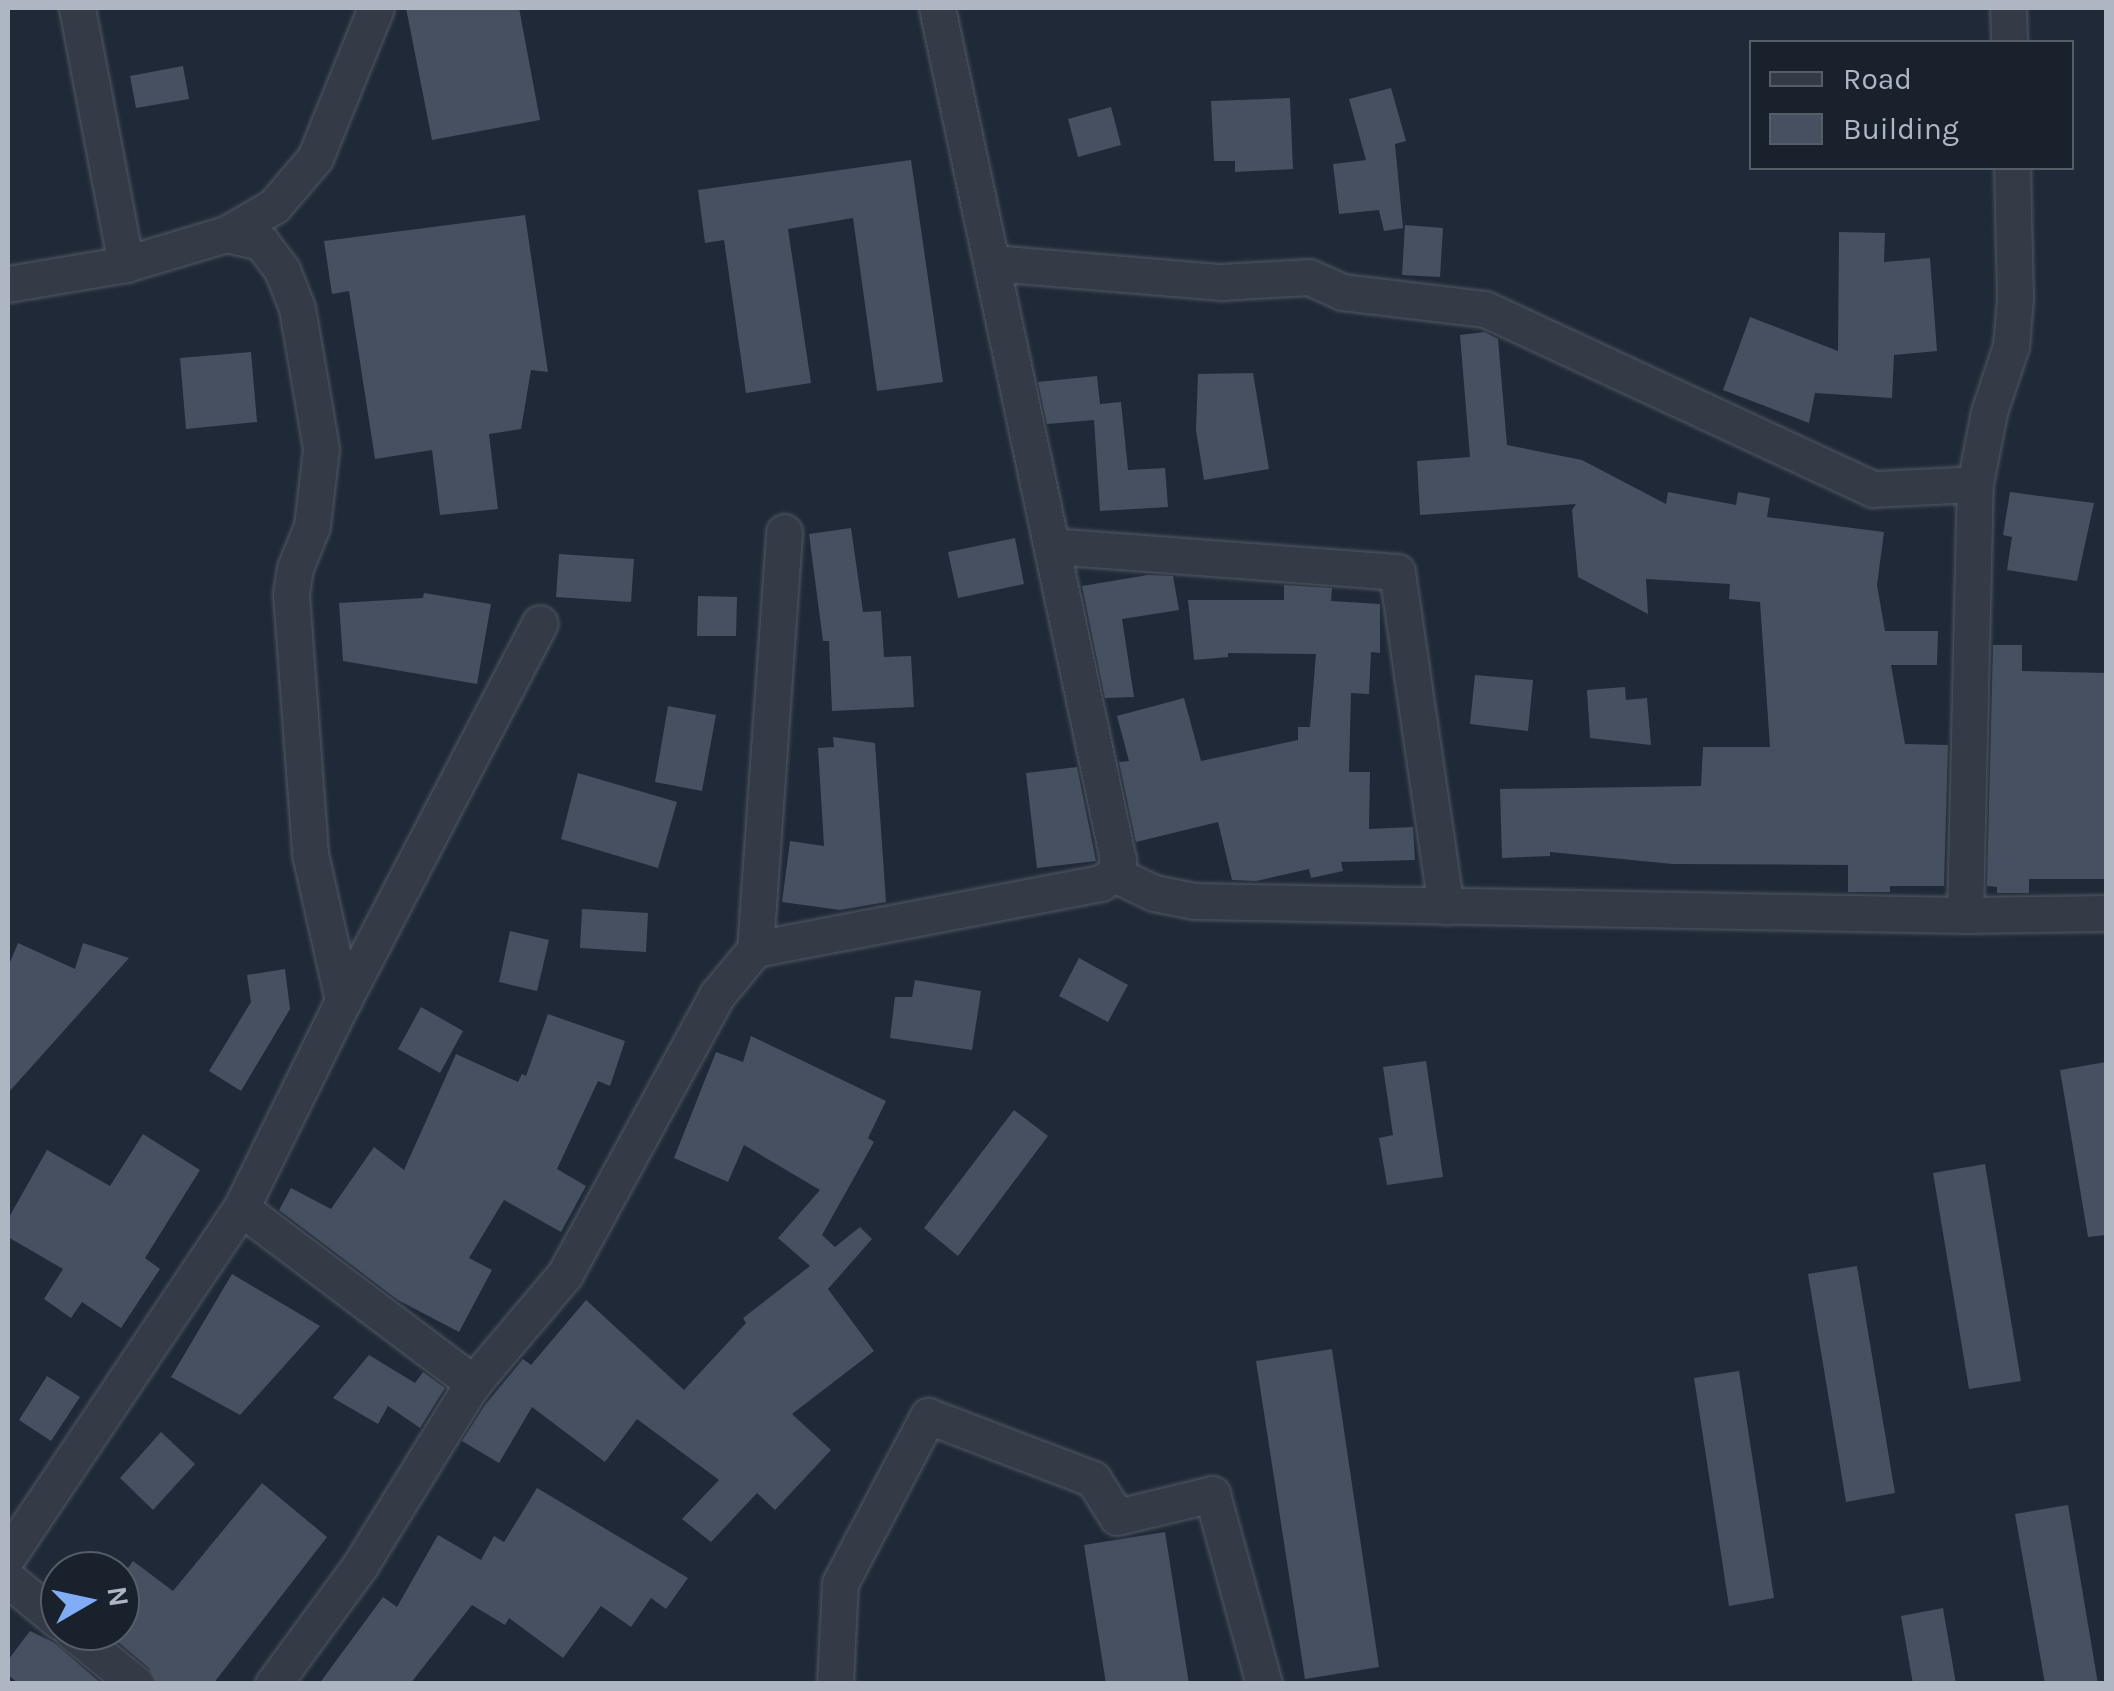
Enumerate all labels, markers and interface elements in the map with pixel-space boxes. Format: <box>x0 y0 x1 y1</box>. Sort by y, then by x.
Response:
legend <box>1749 40 2074 170</box>
text: Road <box>1843 61 1912 97</box>
text: Building <box>1843 111 1959 147</box>
north arrow <box>40 1551 140 1651</box>
text: N <box>100 1584 136 1609</box>

